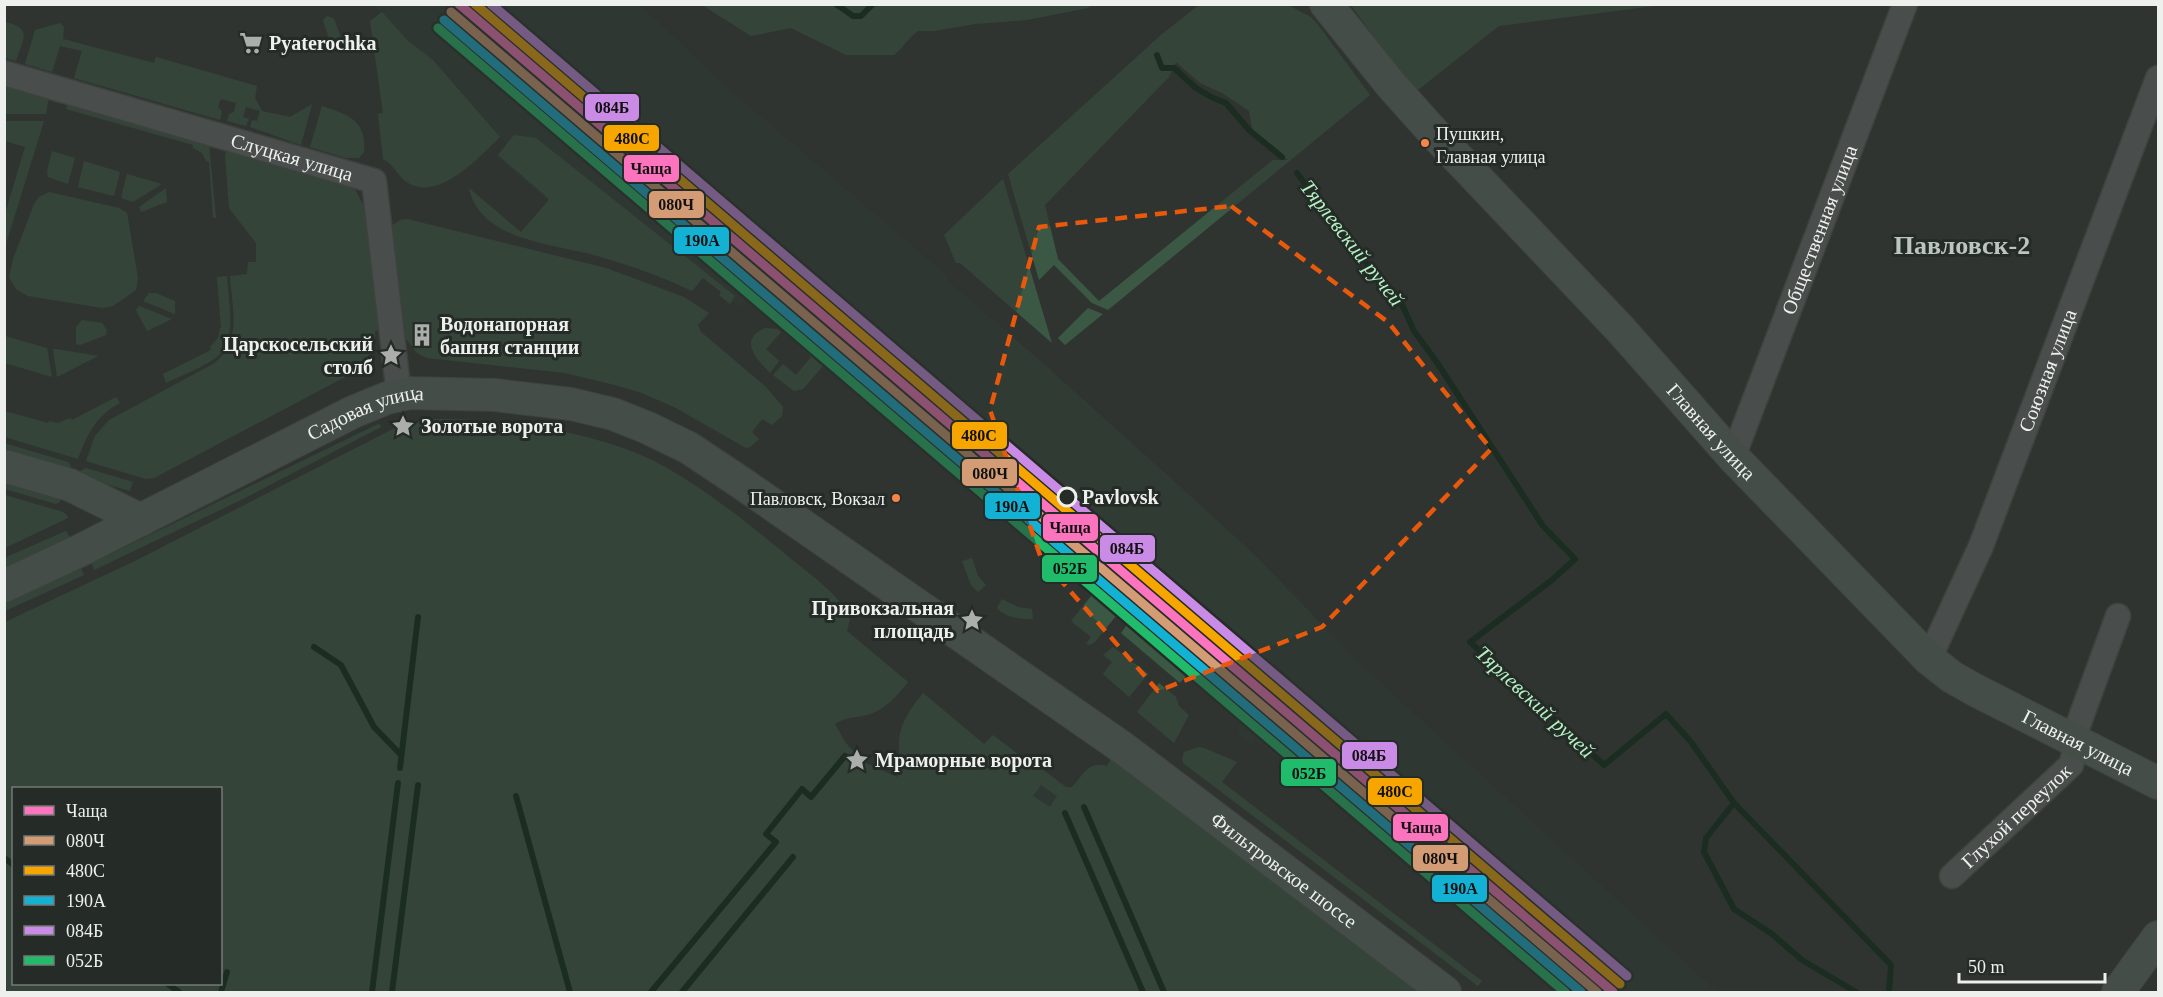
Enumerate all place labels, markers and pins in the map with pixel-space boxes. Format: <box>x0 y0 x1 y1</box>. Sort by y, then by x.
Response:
supermarket icon: Pyaterochka <box>238 30 264 56</box>
place label: Pyaterochka <box>269 32 376 55</box>
place label: Пушкин, Главная улица <box>1436 124 1545 167</box>
marker: Пушкин, Главная улица <box>1419 137 1431 149</box>
place label: Водонапорная башня станции <box>440 313 579 358</box>
building icon: Водонапорная башня станции <box>409 322 435 348</box>
place label: Царскосельский столб <box>223 333 373 378</box>
place icon: Царскосельский столб <box>378 342 404 368</box>
place icon: Золотые ворота <box>390 413 416 439</box>
place label: Золотые ворота <box>421 415 563 438</box>
place label: Pavlovsk <box>1082 486 1160 508</box>
marker: Pavlovsk <box>1057 487 1077 507</box>
place label: Павловск, Вокзал <box>750 489 885 509</box>
marker: Павловск, Вокзал <box>890 492 902 504</box>
place label: Привокзальная площадь <box>812 597 954 642</box>
place icon: Привокзальная площадь <box>959 607 985 633</box>
place icon: Мраморные ворота <box>844 747 870 773</box>
place label: Мраморные ворота <box>875 749 1052 772</box>

